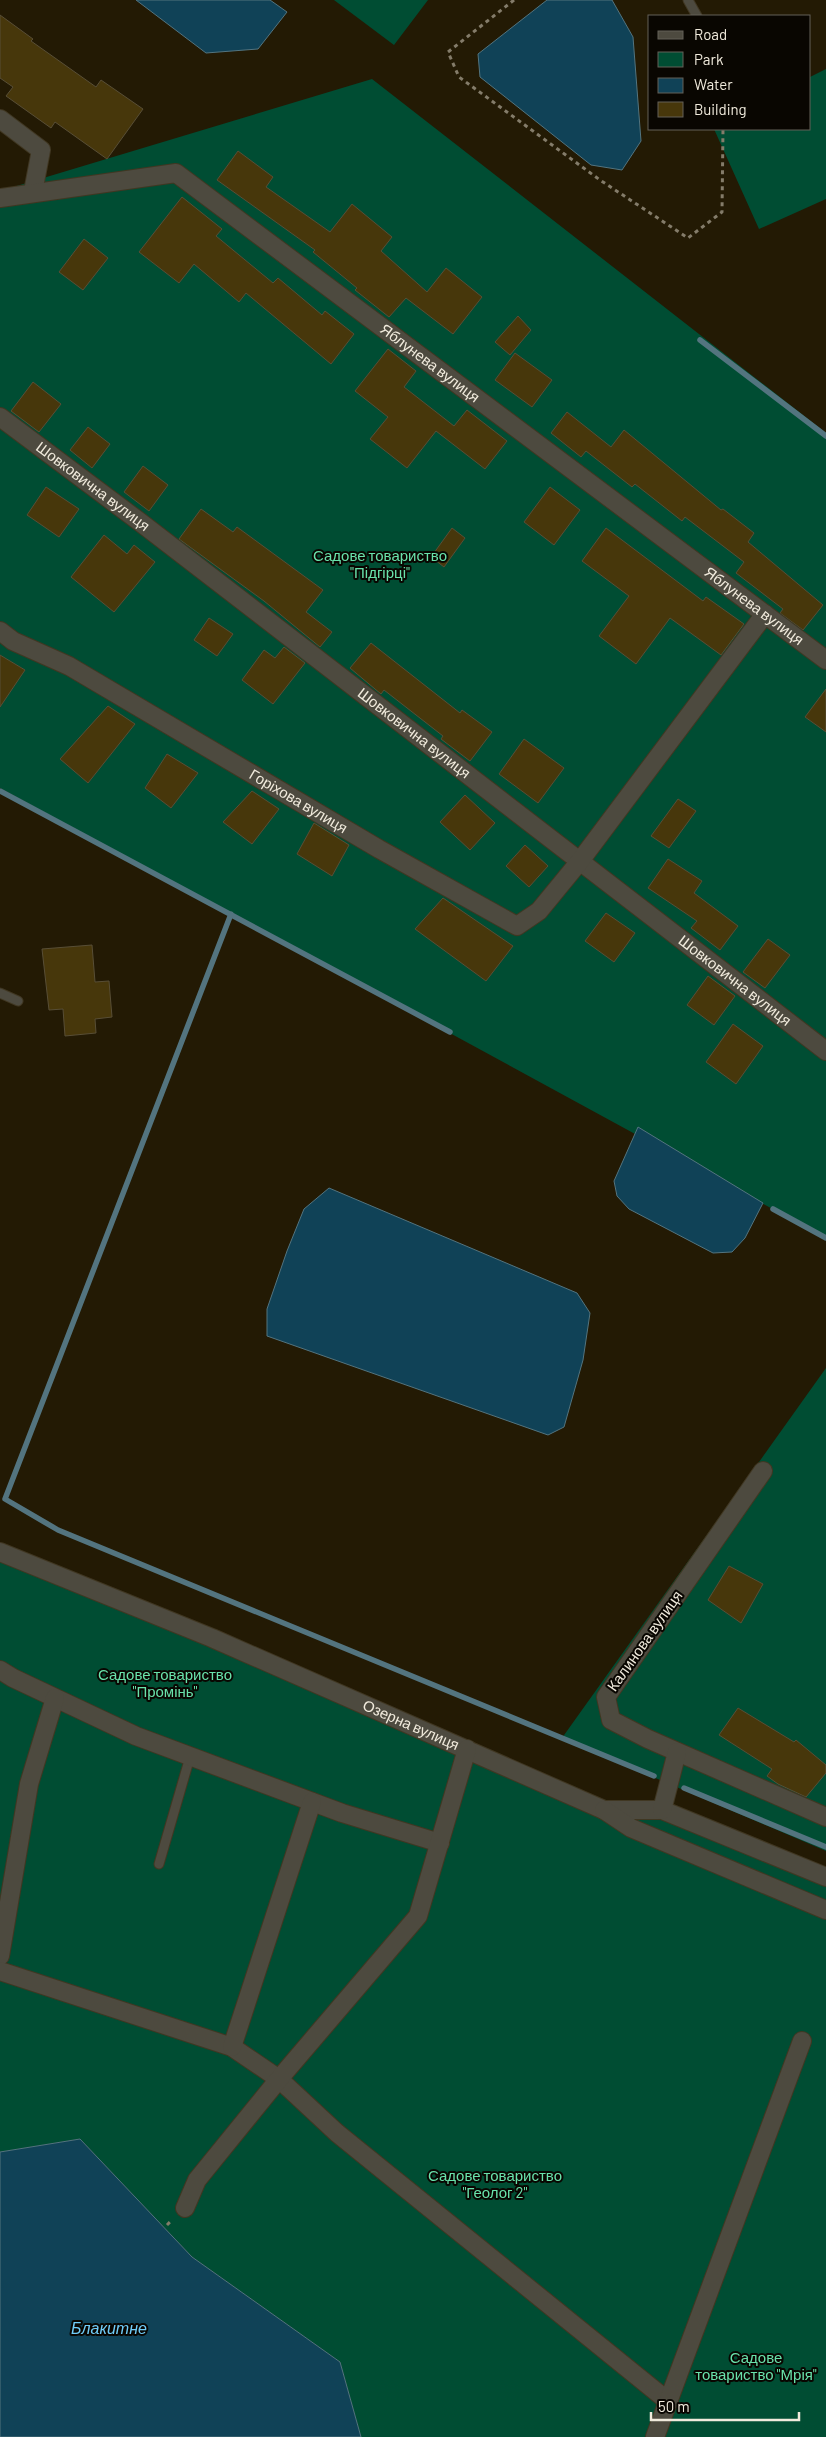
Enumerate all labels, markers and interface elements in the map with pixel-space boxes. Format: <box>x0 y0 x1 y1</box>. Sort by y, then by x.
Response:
legend <box>648 15 811 130</box>
text: Road <box>694 25 727 43</box>
text: Park <box>694 50 724 68</box>
text: Water <box>694 75 733 93</box>
text: Building <box>694 100 747 118</box>
street label: Яблунева вулиця <box>377 319 484 405</box>
street label: Шовковична вулиця <box>33 437 154 534</box>
park label: Садове товариство "Підгірці" <box>313 546 447 581</box>
street label: Яблунева вулиця <box>701 562 808 648</box>
street label: Шовковична вулиця <box>355 683 475 782</box>
street label: Горіхова вулиця <box>247 765 351 836</box>
street label: Шовковична вулиця <box>675 931 795 1029</box>
street label: Калинова вулиця <box>603 1587 686 1694</box>
park label: Садове товариство "Промінь" <box>98 1665 232 1700</box>
street label: Озерна вулиця <box>360 1695 462 1753</box>
park label: Садове товариство "Геолог 2" <box>428 2166 562 2201</box>
water label: Блакитне <box>71 2318 147 2337</box>
park label: Садове товариство "Мрія" <box>695 2348 817 2383</box>
scale bar <box>651 2390 798 2422</box>
text: 50 m <box>658 2397 690 2415</box>

